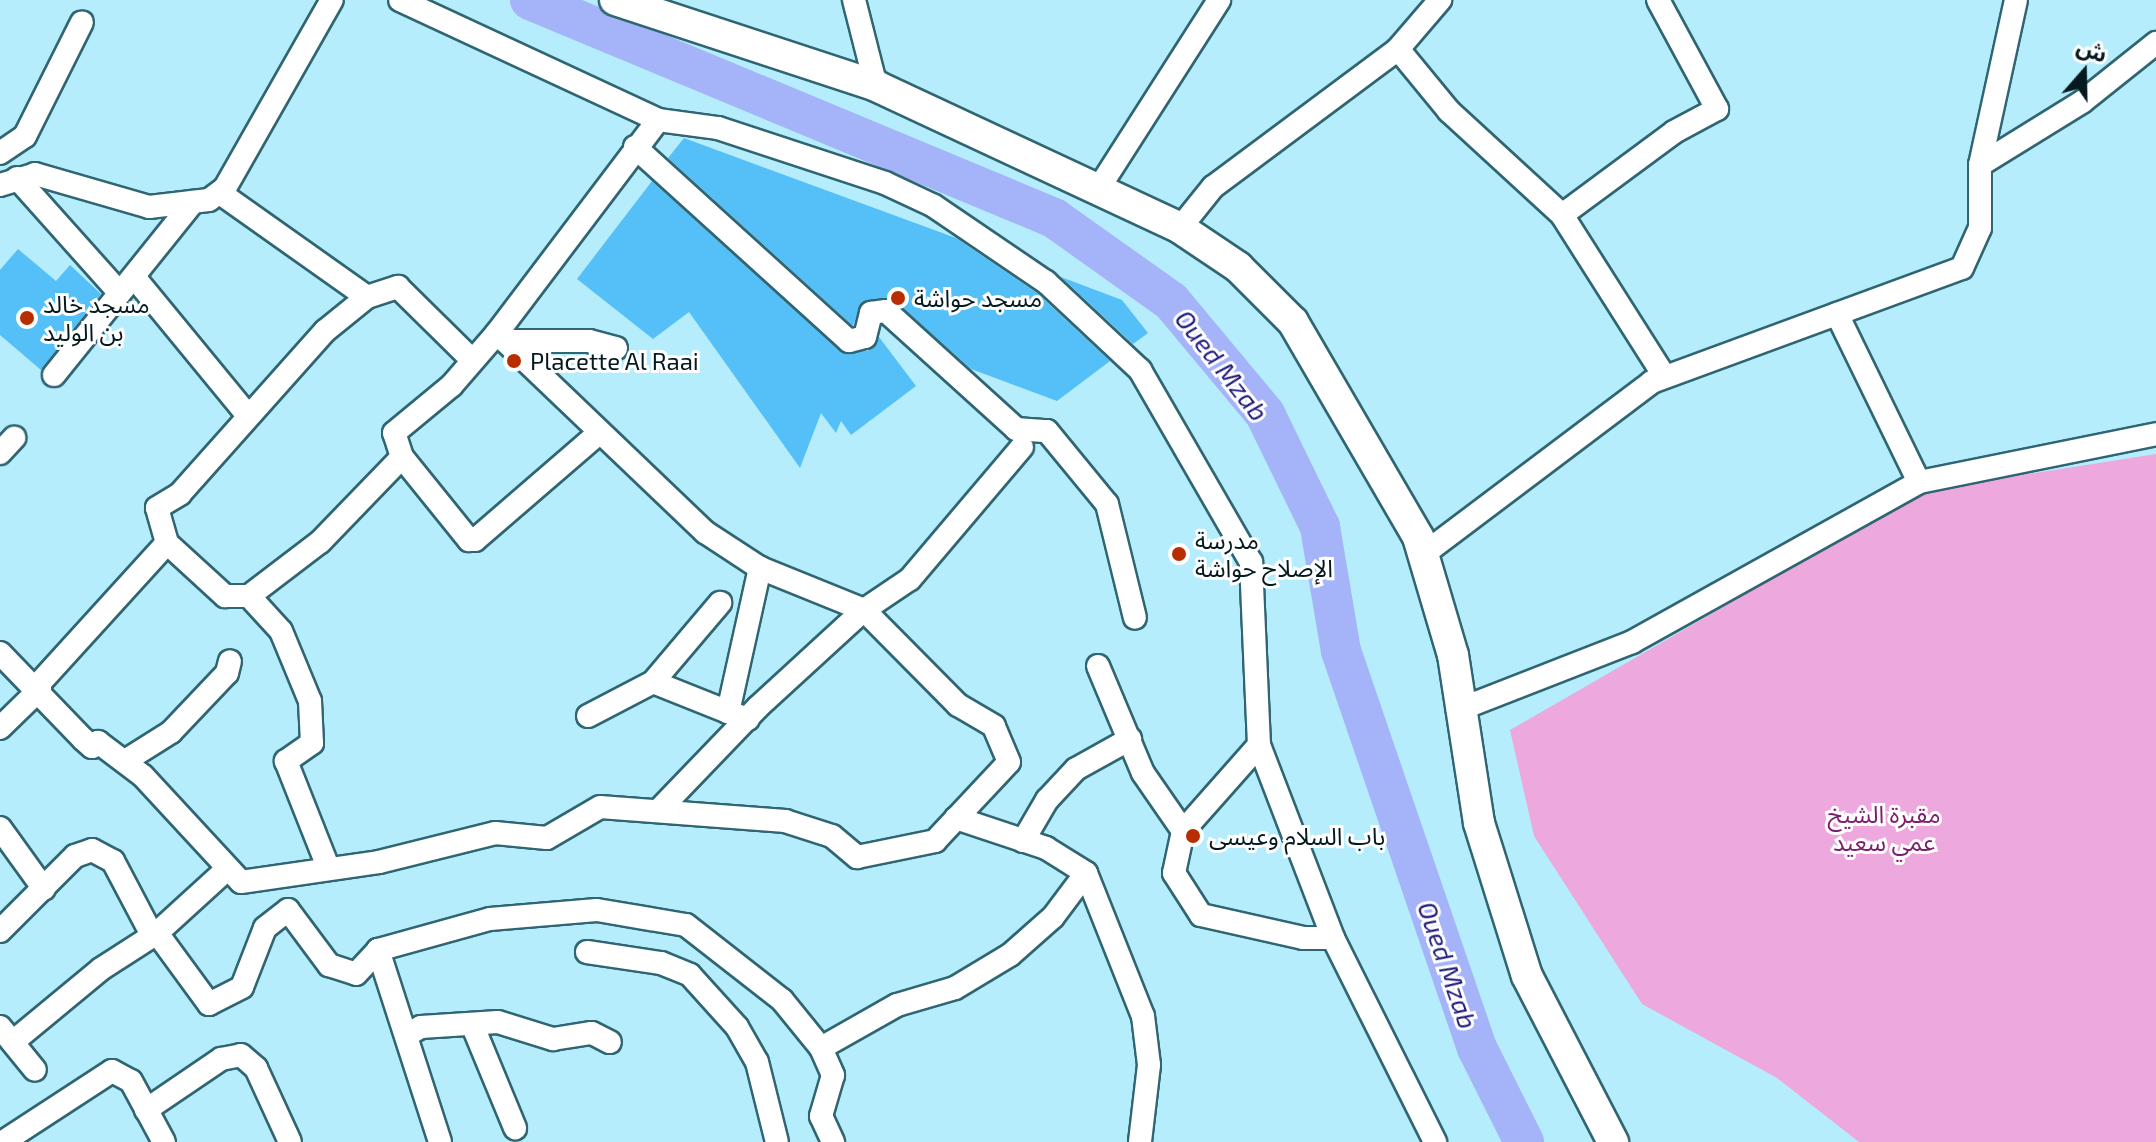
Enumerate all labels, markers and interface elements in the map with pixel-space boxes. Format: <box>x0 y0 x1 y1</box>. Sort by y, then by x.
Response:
north arrow <box>2044 32 2124 112</box>
text: ش <box>2074 32 2111 67</box>
place label: مسجد حواشة <box>914 284 1042 312</box>
marker: مسجد حواشة <box>889 289 907 307</box>
place label: مسجد خالد بن الوليد <box>43 290 150 346</box>
water label: Oued Mzab <box>1169 303 1275 427</box>
marker: مسجد خالد بن الوليد <box>18 309 36 327</box>
place label: Placette Al Raai <box>530 347 700 375</box>
marker: Placette Al Raai <box>505 352 523 370</box>
place label: مدرسة الإصلاح حواشة <box>1195 526 1333 582</box>
marker: مدرسة الإصلاح حواشة <box>1170 545 1188 563</box>
park label: مقبرة الشيخ عمي سعيد <box>1827 800 1941 856</box>
place label: باب السلام وعيسى <box>1209 822 1385 850</box>
marker: باب السلام وعيسى <box>1184 827 1202 845</box>
water label: Oued Mzab <box>1412 897 1484 1033</box>

